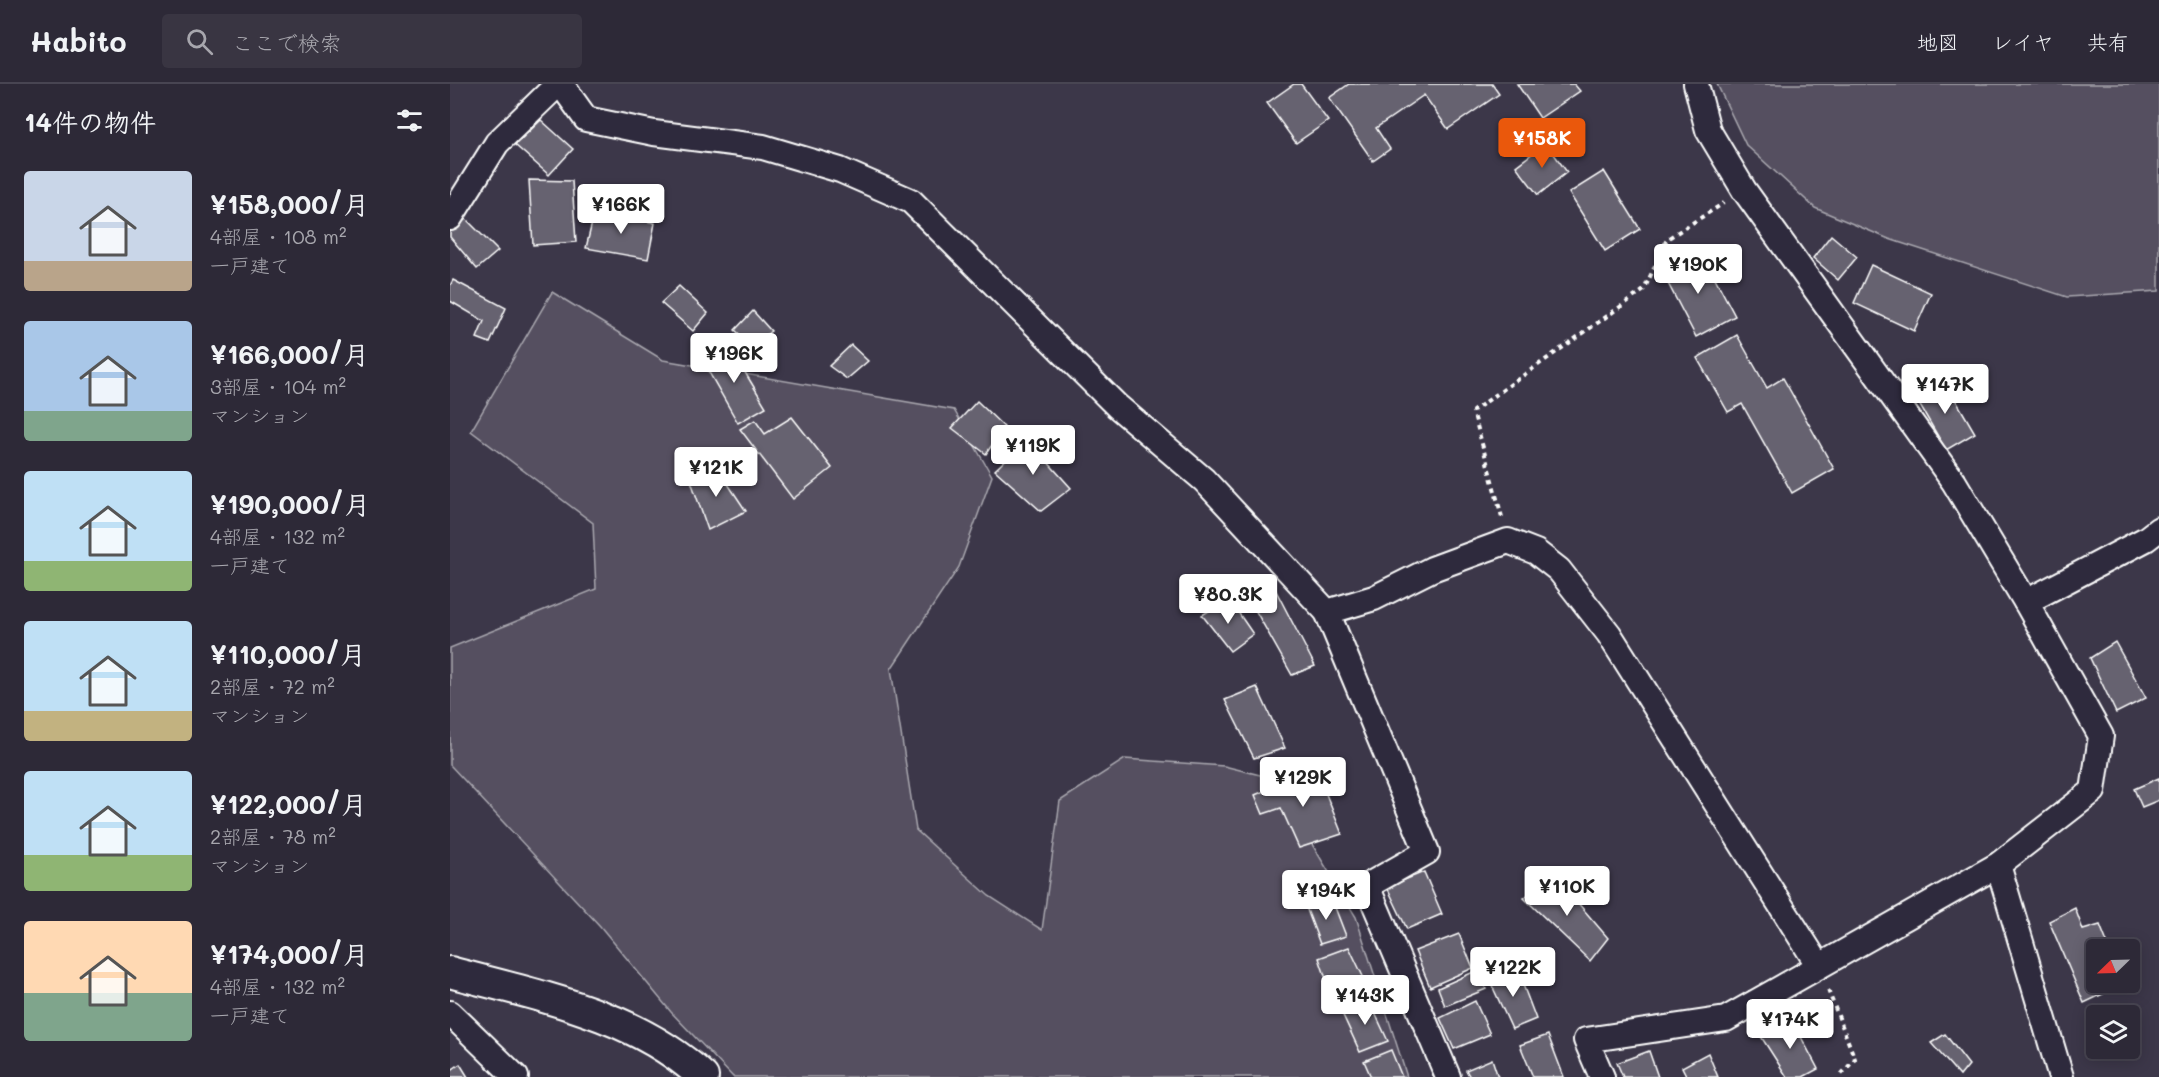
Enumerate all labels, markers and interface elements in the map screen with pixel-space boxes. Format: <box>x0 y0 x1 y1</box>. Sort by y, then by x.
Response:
search box <box>162 14 582 68</box>
text: Habito <box>30 23 126 59</box>
icon: search <box>183 25 216 58</box>
text: ここで検索 <box>231 28 341 57</box>
text: 地図 <box>1917 28 1959 55</box>
text: レイヤ <box>1992 28 2054 55</box>
text: 共有 <box>2087 28 2129 55</box>
icon: filters <box>393 104 426 137</box>
text: 14件の物件 <box>24 105 156 139</box>
pin: ¥158K <box>1500 118 1584 169</box>
text: ¥158K <box>1512 124 1572 150</box>
pin: ¥166K <box>579 184 663 235</box>
text: ¥158,000/月 <box>210 187 369 221</box>
text: ¥166K <box>591 190 651 216</box>
icon: home <box>72 195 144 267</box>
text: 4部屋 · 108 m² <box>210 223 347 249</box>
pin: ¥190K <box>1656 244 1740 295</box>
text: ¥190K <box>1668 250 1728 276</box>
text: 一戸建て <box>210 252 290 278</box>
pin: ¥196K <box>692 333 776 384</box>
text: ¥166,000/月 <box>210 337 369 371</box>
text: ¥196K <box>704 339 764 365</box>
icon: home <box>72 345 144 417</box>
pin: ¥147K <box>1903 364 1987 415</box>
text: ¥147K <box>1916 370 1974 396</box>
text: 3部屋 · 104 m² <box>210 373 346 399</box>
text: マンション <box>210 402 309 428</box>
pin: ¥119K <box>991 425 1075 476</box>
text: ¥119K <box>1005 431 1061 457</box>
pin: ¥121K <box>674 447 758 498</box>
text: ¥121K <box>688 453 744 479</box>
text: ¥190,000/月 <box>210 487 370 521</box>
icon: home <box>72 495 144 567</box>
text: 4部屋 · 132 m² <box>210 523 345 549</box>
text: 一戸建て <box>210 552 290 578</box>
pin: ¥80.3K <box>1179 574 1277 625</box>
text: ¥80.3K <box>1193 580 1263 606</box>
text: ¥110,000/月 <box>210 637 366 671</box>
icon: home <box>72 645 144 717</box>
text: 2部屋 · 72 m² <box>210 673 335 699</box>
text: マンション <box>210 702 309 728</box>
pin: ¥129K <box>1261 757 1345 808</box>
text: ¥129K <box>1274 763 1332 789</box>
text: ¥122,000/月 <box>210 787 367 821</box>
icon: home <box>72 795 144 867</box>
text: 2部屋 · 78 m² <box>210 823 336 849</box>
text: マンション <box>210 852 309 878</box>
pin: ¥110K <box>1525 866 1609 917</box>
pin: ¥194K <box>1284 870 1368 921</box>
text: ¥110K <box>1539 872 1595 898</box>
text: ¥194K <box>1296 876 1356 902</box>
text: ¥174,000/月 <box>210 937 369 971</box>
north arrow <box>2086 939 2140 993</box>
map controls <box>2086 939 2140 1059</box>
icon: home <box>72 945 144 1017</box>
pin: ¥122K <box>1471 947 1555 998</box>
text: ¥122K <box>1484 953 1542 979</box>
text: 4部屋 · 132 m² <box>210 973 345 999</box>
pin: ¥143K <box>1323 975 1407 1026</box>
text: ¥143K <box>1335 981 1395 1007</box>
pin: ¥174K <box>1748 999 1832 1050</box>
text: 一戸建て <box>210 1002 290 1028</box>
text: ¥174K <box>1761 1005 1819 1031</box>
button: layers <box>2086 1005 2140 1059</box>

